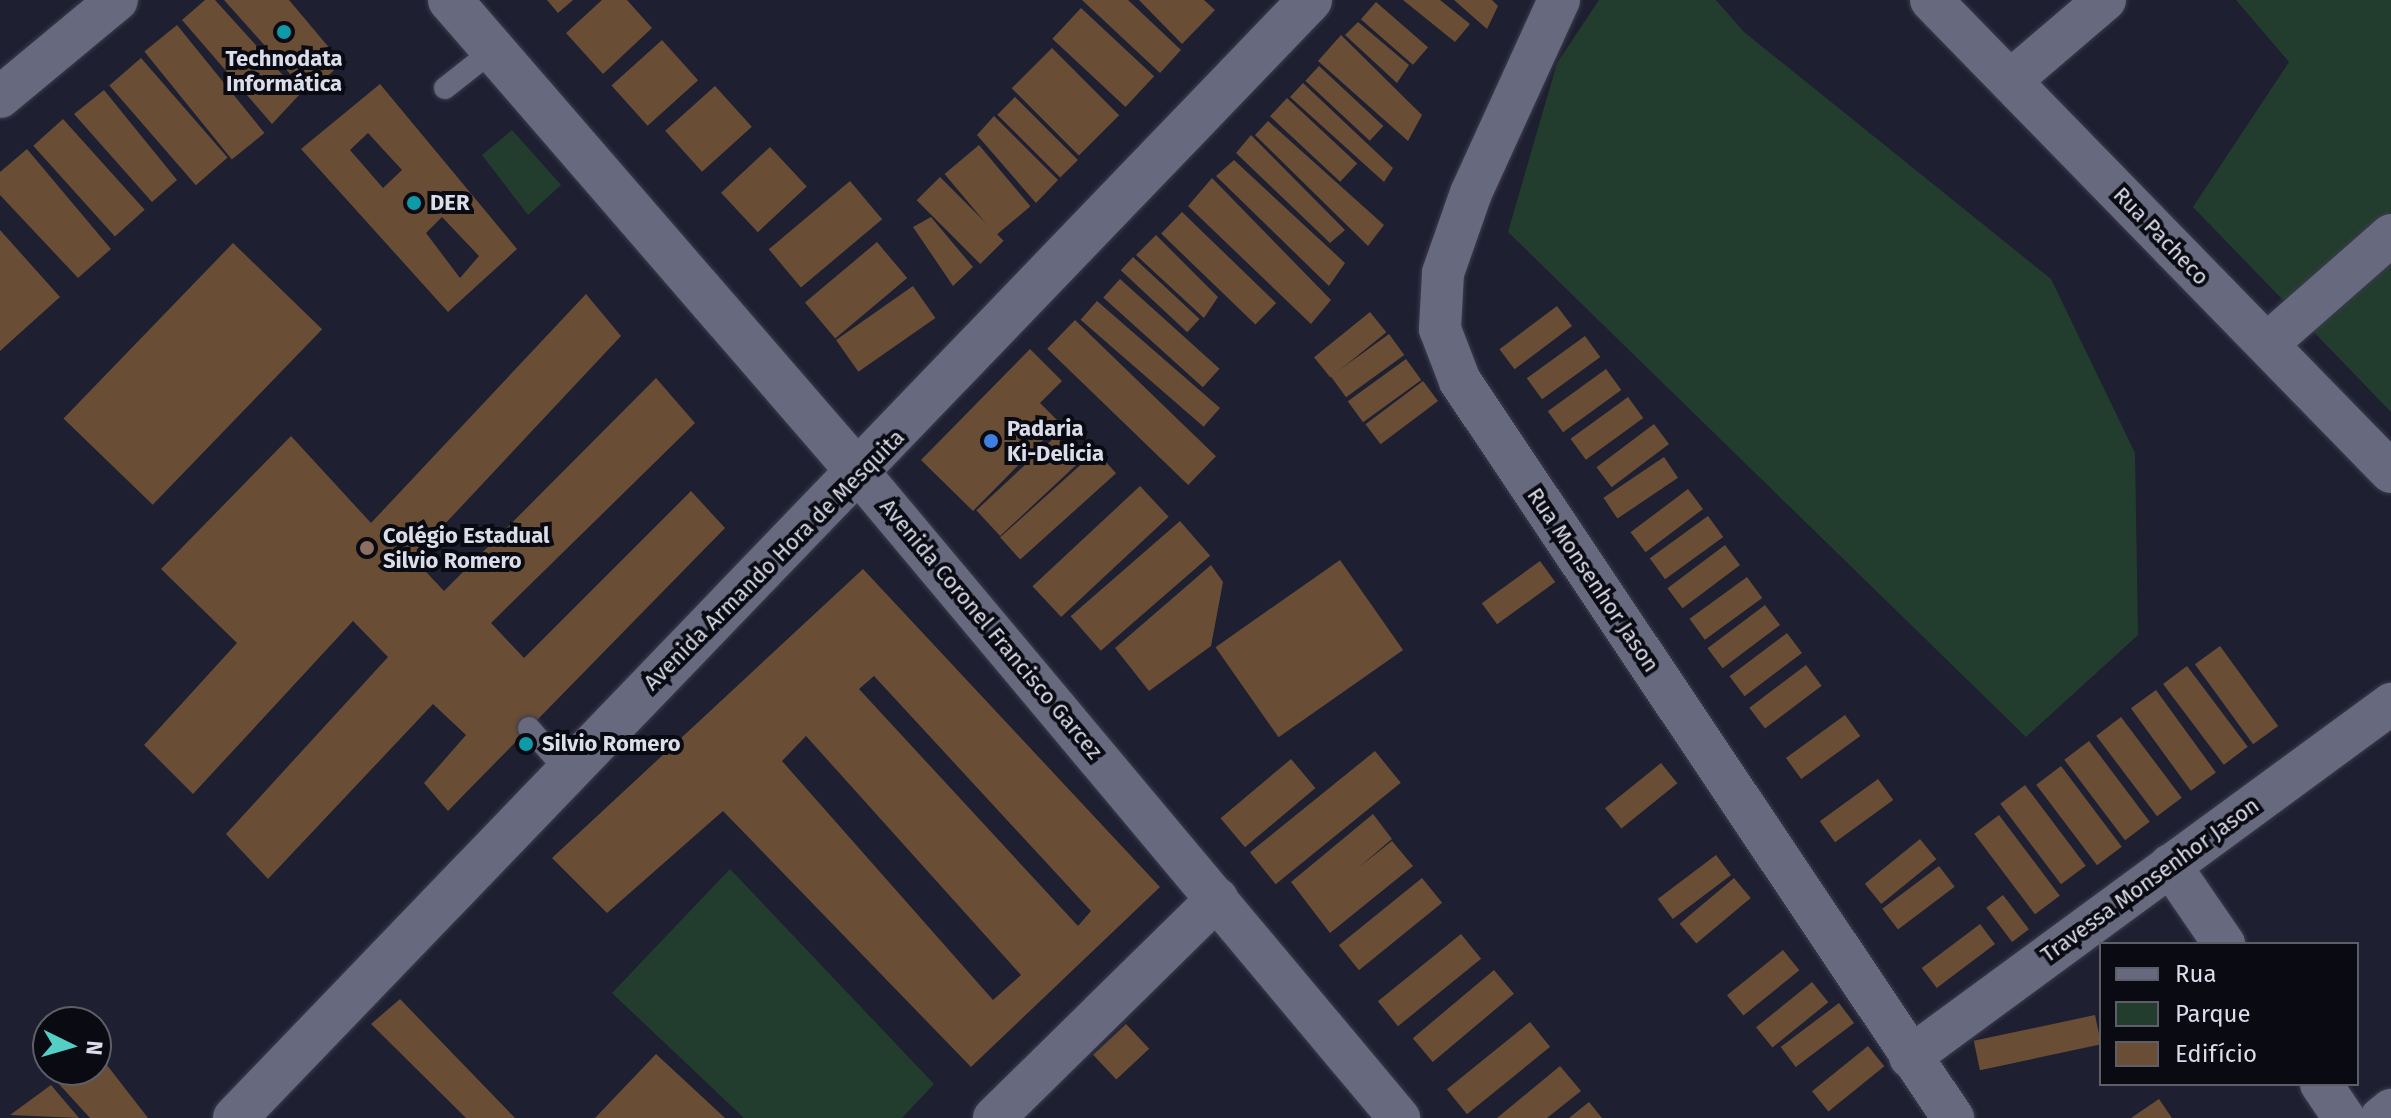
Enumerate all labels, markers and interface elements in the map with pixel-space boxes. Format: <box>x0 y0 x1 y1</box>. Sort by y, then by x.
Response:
marker: Technodata Informática <box>275 23 293 41</box>
place label: Technodata Informática <box>225 45 343 96</box>
street label: Rua Pacheco <box>2108 182 2214 290</box>
place label: DER <box>430 190 469 216</box>
marker: DER <box>405 194 423 212</box>
place label: Padaria Ki-Delicia <box>1007 415 1104 466</box>
street label: Avenida Armando Hora de Mesquita <box>638 424 910 696</box>
marker: Padaria Ki-Delicia <box>982 432 1000 450</box>
street label: Rua Monsenhor Jason <box>1522 483 1664 677</box>
street label: Avenida Coronel Francisco Garcez <box>874 494 1108 764</box>
place label: Colégio Estadual Silvio Romero <box>383 522 550 574</box>
marker: Colégio Estadual Silvio Romero <box>358 539 376 557</box>
place label: Silvio Romero <box>542 731 680 757</box>
marker: Silvio Romero <box>517 735 535 753</box>
street label: Travessa Monsenhor Jason <box>2036 792 2264 968</box>
legend <box>2099 942 2359 1086</box>
text: Rua <box>2175 960 2217 988</box>
text: Parque <box>2175 1000 2251 1028</box>
north arrow <box>32 1006 112 1086</box>
text: N <box>80 1040 108 1056</box>
text: Edifício <box>2175 1040 2257 1068</box>

